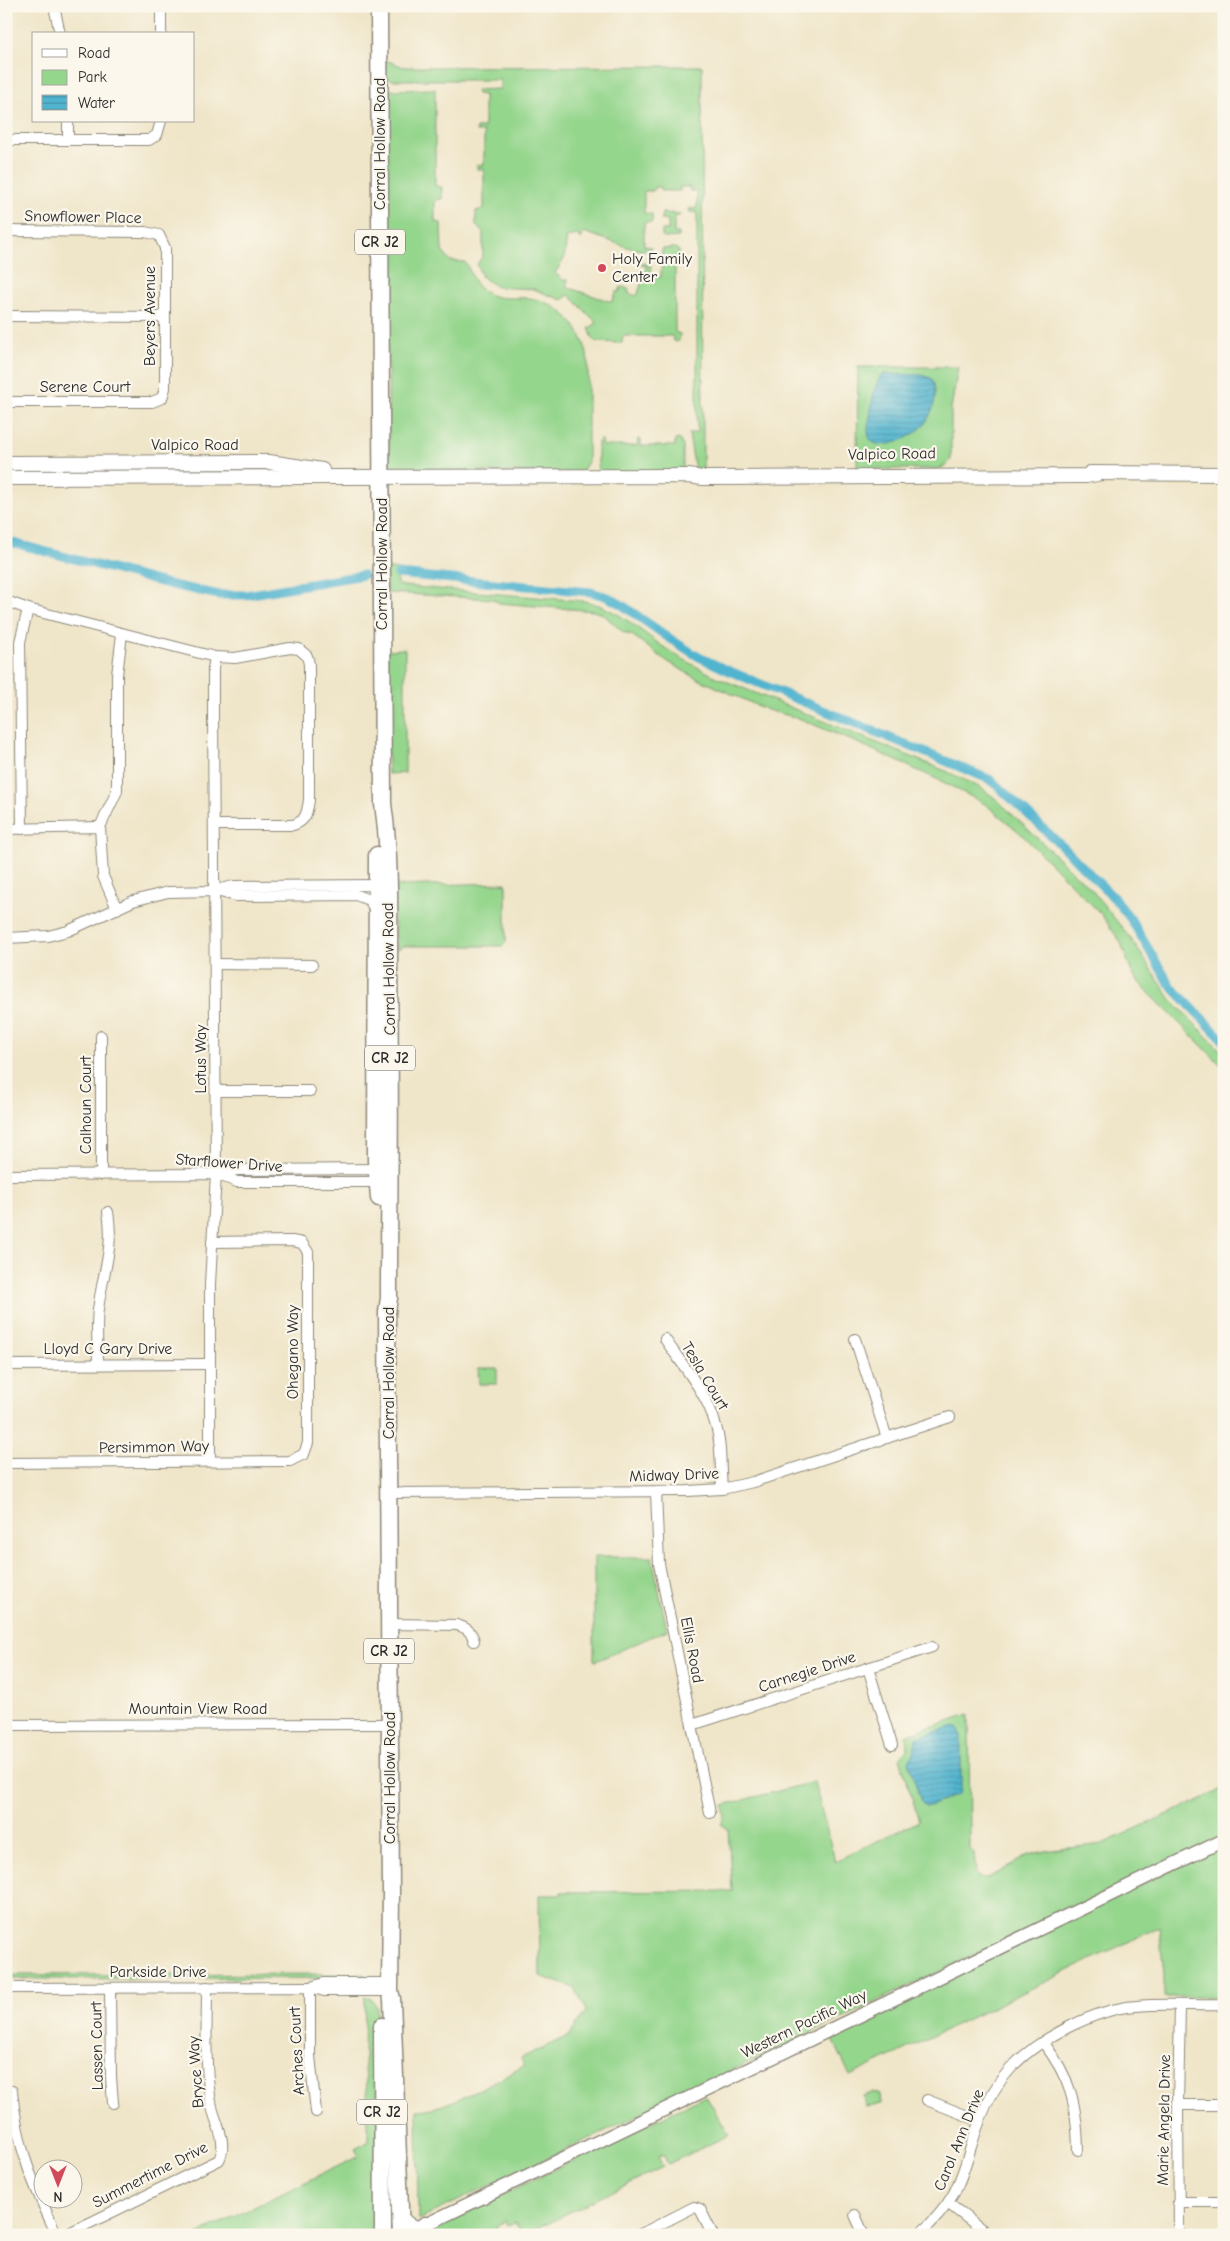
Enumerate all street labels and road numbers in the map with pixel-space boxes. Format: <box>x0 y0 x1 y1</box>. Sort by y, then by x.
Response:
street label: Corral Hollow Road <box>371 78 389 210</box>
street label: Snowflower Place <box>24 207 142 227</box>
road number: CR J2 <box>355 230 405 254</box>
street label: Beyers Avenue <box>141 266 159 366</box>
street label: Serene Court <box>40 378 131 396</box>
street label: Valpico Road <box>151 436 239 454</box>
street label: Valpico Road <box>848 444 936 464</box>
street label: Corral Hollow Road <box>373 498 391 630</box>
street label: Corral Hollow Road <box>379 903 399 1035</box>
street label: Lotus Way <box>192 1024 210 1094</box>
road number: CR J2 <box>365 1046 415 1070</box>
street label: Calhoun Court <box>77 1055 95 1154</box>
street label: Starflower Drive <box>175 1150 283 1176</box>
street label: Ohegano Way <box>284 1304 302 1399</box>
street label: Corral Hollow Road <box>380 1307 398 1439</box>
street label: Tesla Court <box>678 1339 733 1414</box>
street label: Lloyd C Gary Drive <box>44 1340 172 1358</box>
street label: Persimmon Way <box>99 1437 210 1457</box>
street label: Midway Drive <box>629 1464 719 1486</box>
street label: Ellis Road <box>677 1615 707 1685</box>
road number: CR J2 <box>364 1638 414 1664</box>
street label: Carnegie Drive <box>756 1648 858 1696</box>
street label: Mountain View Road <box>129 1700 267 1718</box>
street label: Corral Hollow Road <box>381 1712 399 1844</box>
street label: Parkside Drive <box>109 1963 207 1981</box>
street label: Western Pacific Way <box>738 1985 870 2062</box>
street label: Lassen Court <box>87 2001 107 2091</box>
street label: Arches Court <box>286 2006 308 2096</box>
street label: Bryce Way <box>184 2034 208 2109</box>
street label: Marie Angela Drive <box>1154 2054 1174 2186</box>
street label: Carol Ann Drive <box>930 2086 988 2194</box>
road number: CR J2 <box>357 2100 407 2124</box>
street label: Summertime Drive <box>89 2138 211 2212</box>

